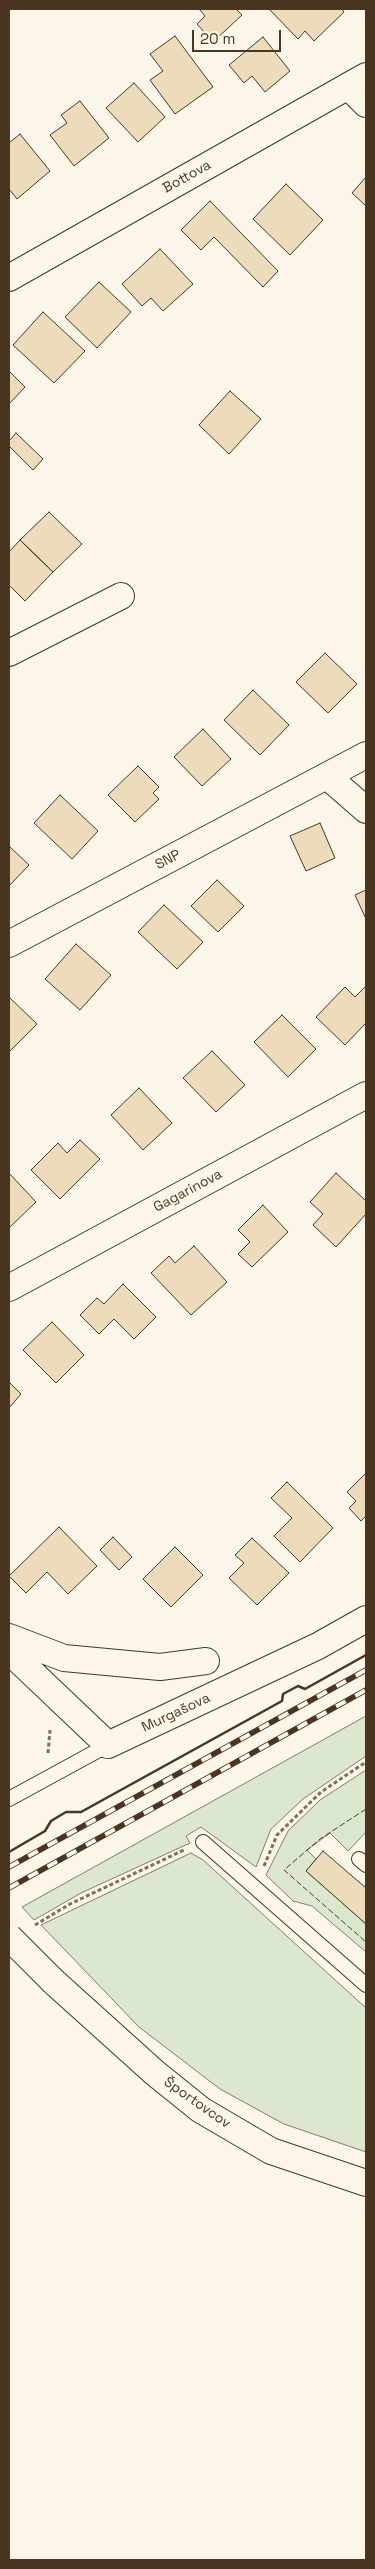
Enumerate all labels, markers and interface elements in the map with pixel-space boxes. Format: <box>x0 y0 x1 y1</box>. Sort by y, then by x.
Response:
scale bar <box>195 20 284 52</box>
text: 20 m <box>200 29 235 48</box>
street label: Bottova <box>160 157 214 197</box>
street label: SNP <box>152 846 184 874</box>
street label: Gagarinova <box>151 1166 225 1216</box>
street label: Murgašova <box>139 1690 213 1736</box>
street label: Športovcov <box>160 2074 234 2132</box>

